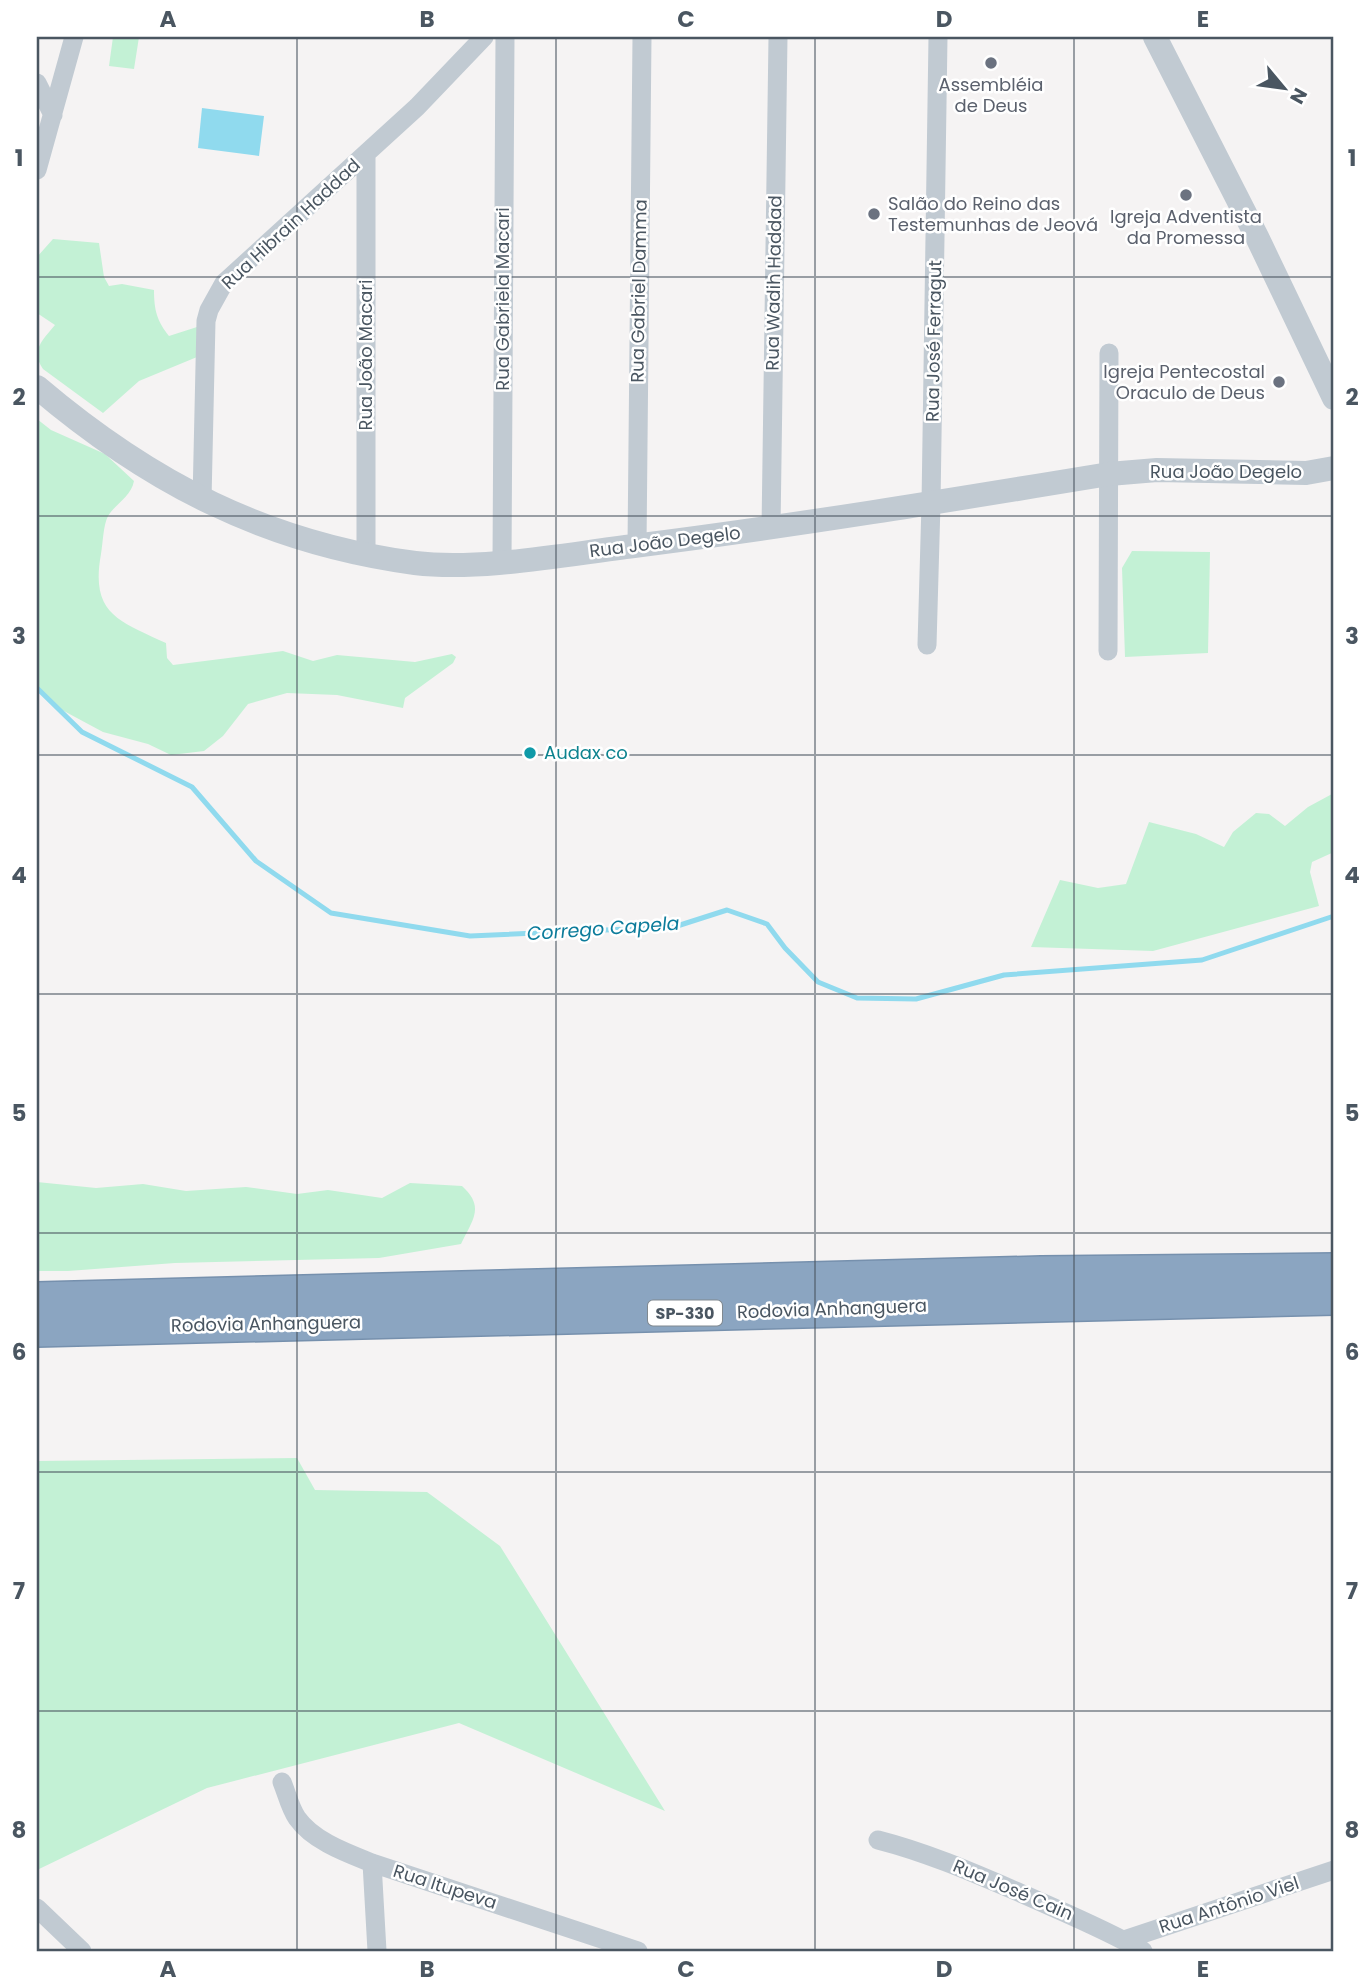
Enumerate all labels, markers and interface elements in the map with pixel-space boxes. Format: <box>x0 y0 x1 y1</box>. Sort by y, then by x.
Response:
text: A <box>160 3 177 35</box>
text: B <box>419 3 435 35</box>
text: C <box>677 3 695 35</box>
text: D <box>936 3 952 35</box>
text: E <box>1197 3 1209 35</box>
north arrow <box>1248 52 1318 122</box>
marker: Assembléia de Deus <box>983 55 999 71</box>
place label: Assembléia de Deus <box>939 72 1043 118</box>
text: N <box>1283 83 1314 109</box>
text: 1 <box>15 142 23 174</box>
text: 1 <box>1348 142 1356 174</box>
street label: Rua Hibrain Haddad <box>216 153 366 295</box>
marker: Igreja Adventista da Promessa <box>1178 187 1194 203</box>
place label: Salão do Reino das Testemunhas de Jeová <box>888 191 1098 237</box>
street label: Rua Wadih Haddad <box>759 195 788 371</box>
street label: Rua Gabriel Damma <box>624 199 653 383</box>
place label: Igreja Adventista da Promessa <box>1110 204 1262 250</box>
marker: Salão do Reino das Testemunhas de Jeová <box>866 206 882 222</box>
street label: Rua Gabriela Macari <box>490 207 515 391</box>
street label: Rua José Ferragut <box>920 260 947 422</box>
street label: Rua João Macari <box>353 280 378 430</box>
place label: Igreja Pentecostal Oraculo de Deus <box>1103 359 1265 405</box>
marker: Igreja Pentecostal Oraculo de Deus <box>1271 374 1287 390</box>
text: 2 <box>12 381 26 413</box>
text: 2 <box>1345 381 1359 413</box>
street label: Rua João Degelo <box>1150 459 1302 484</box>
street label: Rua João Degelo <box>588 520 742 563</box>
text: 3 <box>12 620 26 652</box>
text: 3 <box>1345 620 1359 652</box>
place label: Audax co <box>544 740 628 765</box>
marker: Audax co <box>522 745 538 761</box>
text: 4 <box>11 859 27 891</box>
text: 4 <box>1344 859 1360 891</box>
water label: Corrego Capela <box>526 910 680 947</box>
text: 5 <box>12 1097 26 1129</box>
text: 5 <box>1345 1097 1359 1129</box>
street label: Rodovia Anhanguera <box>736 1293 927 1324</box>
road number: SP-330 <box>648 1301 722 1326</box>
street label: Rodovia Anhanguera <box>171 1309 361 1338</box>
text: 6 <box>12 1336 26 1368</box>
text: 6 <box>1345 1336 1359 1368</box>
text: 7 <box>13 1575 25 1607</box>
text: 7 <box>1346 1575 1358 1607</box>
text: 8 <box>12 1814 26 1846</box>
text: 8 <box>1345 1814 1359 1846</box>
street label: Rua José Cain <box>949 1853 1077 1926</box>
street label: Rua Itupeva <box>390 1858 500 1915</box>
street label: Rua Antônio Viel <box>1156 1870 1302 1939</box>
text: A <box>160 1953 177 1985</box>
text: B <box>419 1953 435 1985</box>
text: C <box>677 1953 695 1985</box>
text: D <box>936 1953 952 1985</box>
text: E <box>1197 1953 1209 1985</box>

